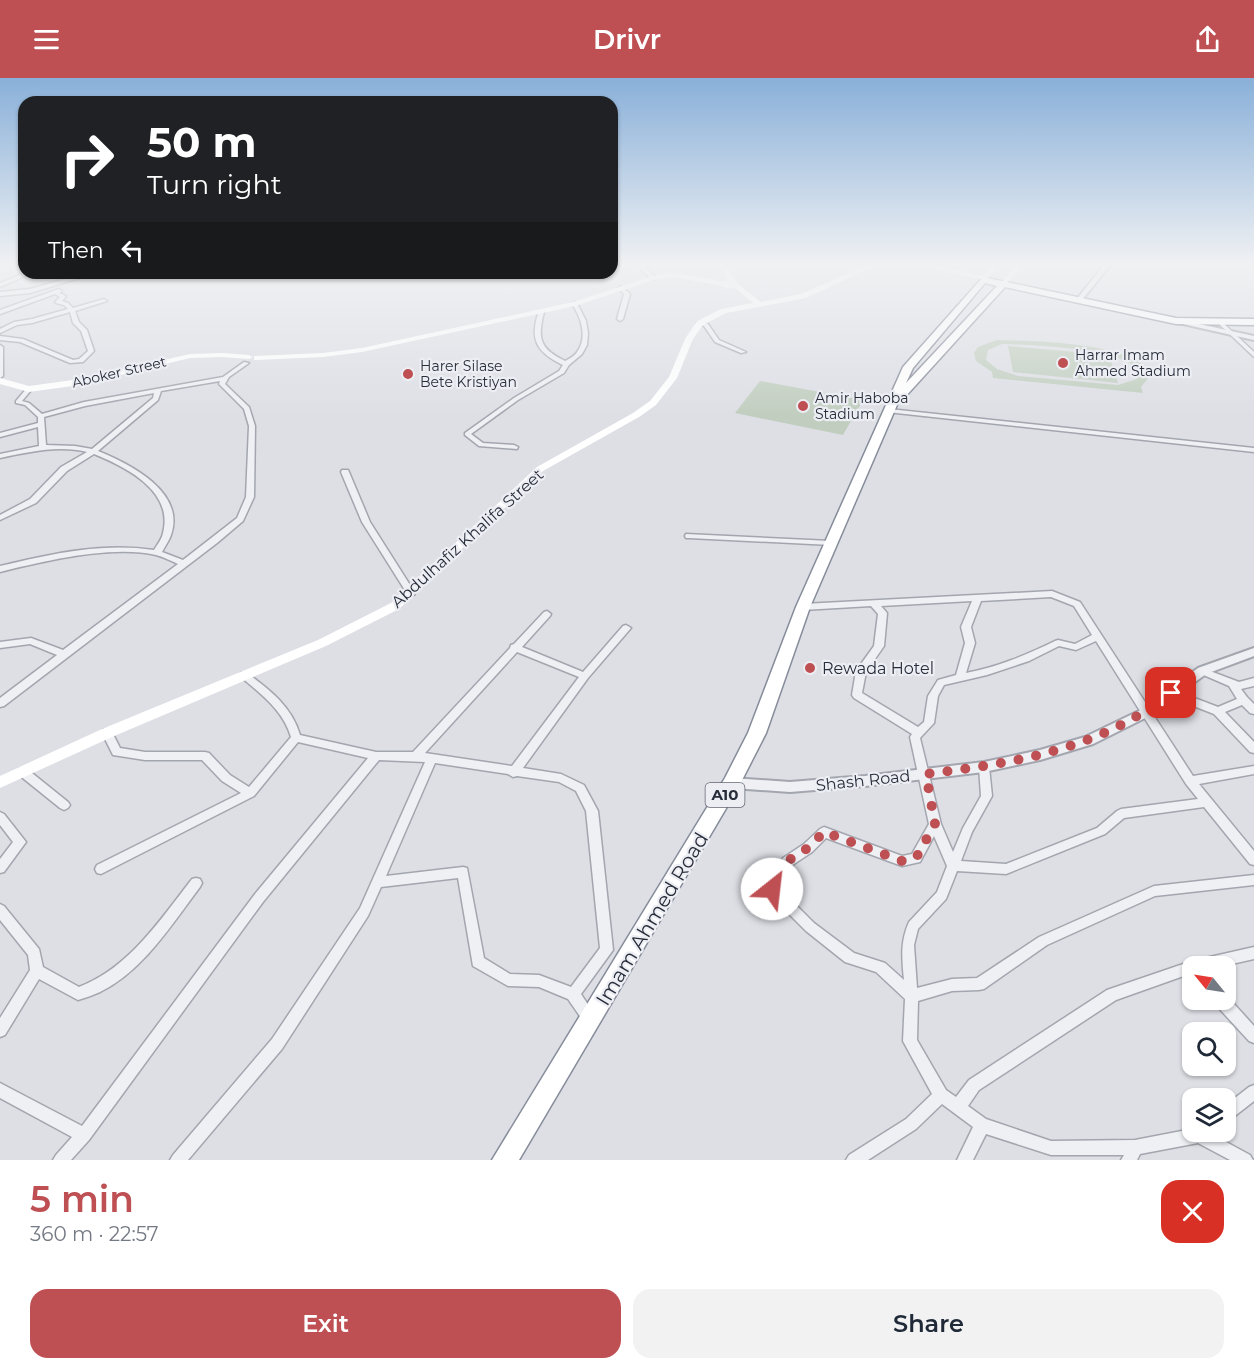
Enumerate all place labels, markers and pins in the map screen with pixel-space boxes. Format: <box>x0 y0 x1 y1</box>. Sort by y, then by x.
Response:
place label: Harrar Imam Ahmed Stadium <box>1075 346 1191 380</box>
marker: Harrar Imam Ahmed Stadium <box>1056 356 1070 370</box>
place label: Harer Silase Bete Kristiyan <box>420 357 517 391</box>
marker: Harer Silase Bete Kristiyan <box>401 367 415 381</box>
place label: Amir Haboba Stadium <box>815 389 909 423</box>
marker: Amir Haboba Stadium <box>796 399 810 413</box>
place label: Rewada Hotel <box>822 659 934 678</box>
marker: Rewada Hotel <box>803 661 817 675</box>
pin <box>1145 667 1196 718</box>

